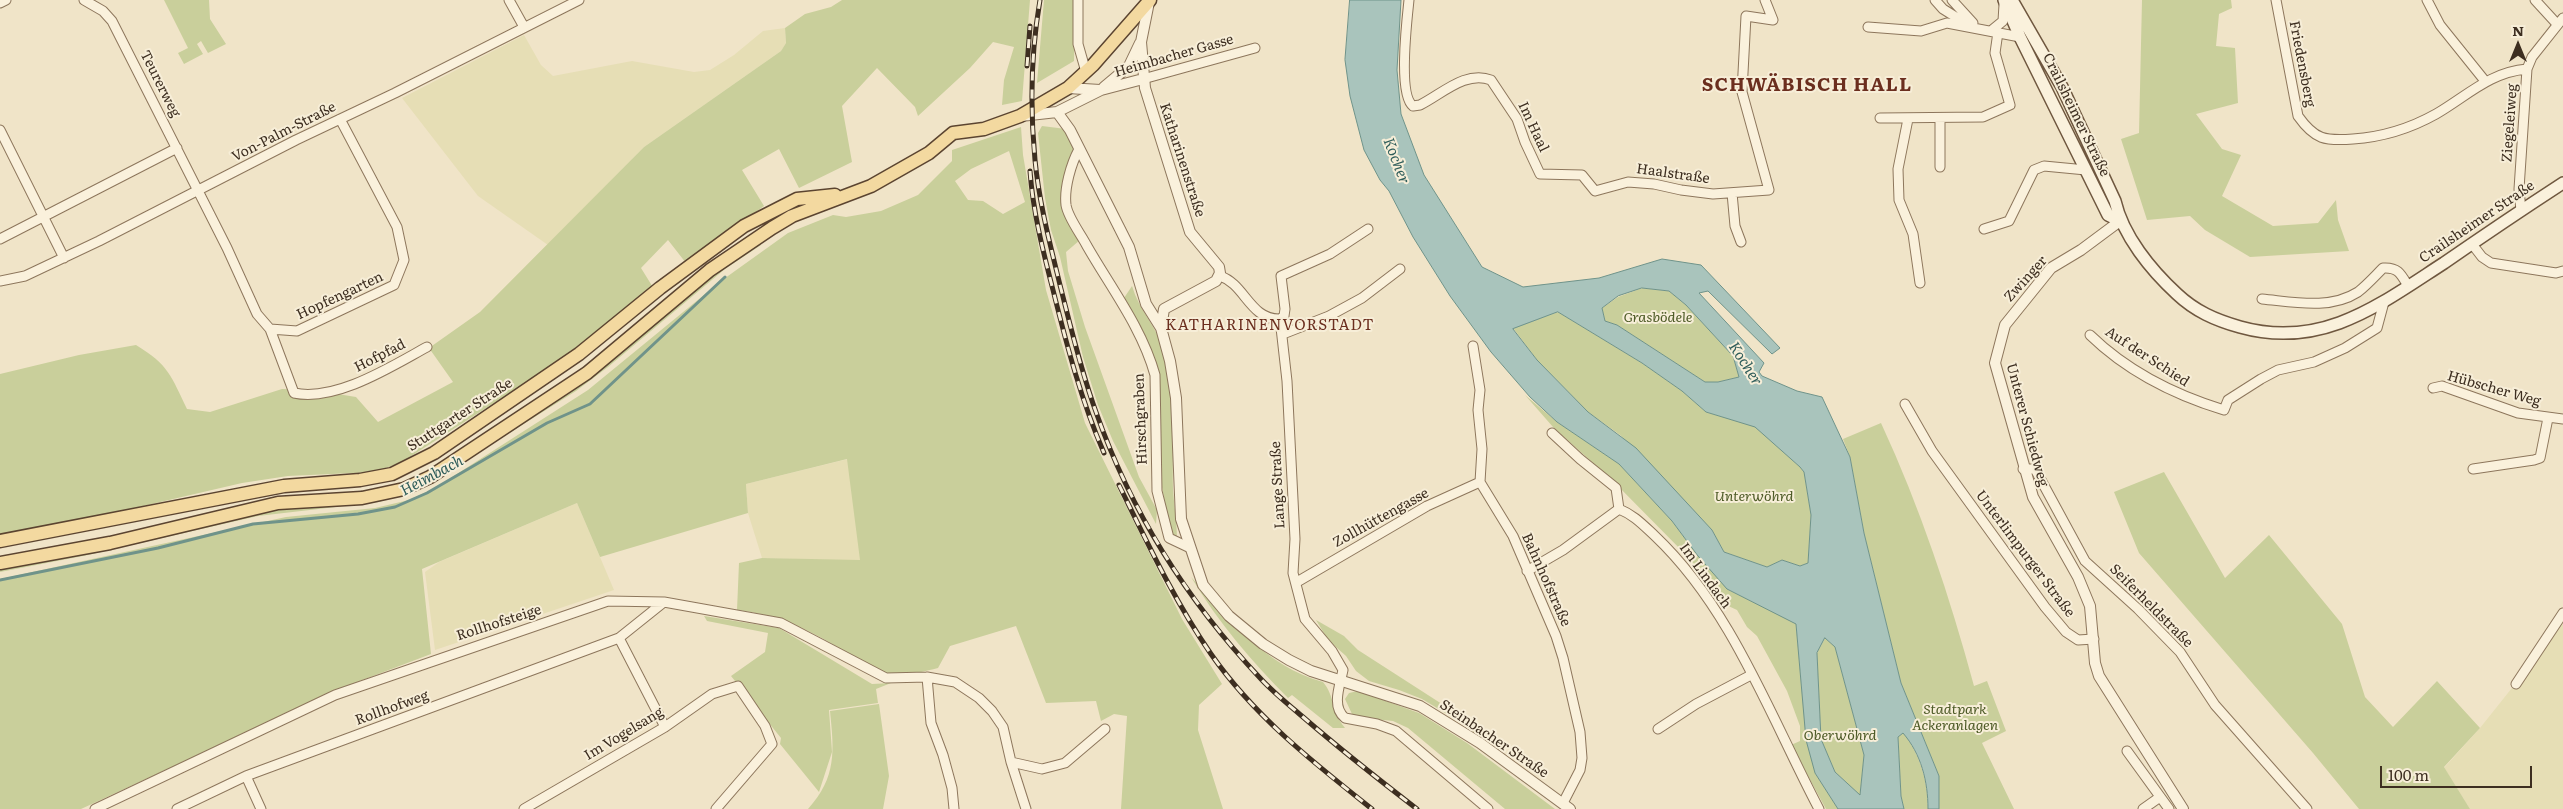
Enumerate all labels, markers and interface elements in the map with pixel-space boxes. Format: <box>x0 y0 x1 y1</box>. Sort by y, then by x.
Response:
street label: Friedensberg <box>2285 19 2319 109</box>
north arrow <box>2493 20 2543 70</box>
text: N <box>2512 20 2524 40</box>
street label: Heimbacher Gasse <box>1113 31 1235 81</box>
street label: Teurerweg <box>136 48 184 120</box>
street label: Crailsheimer Straße <box>2039 51 2113 179</box>
district label: SCHWÄBISCH HALL <box>1700 74 1914 96</box>
street label: Ziegeleiweg <box>2499 83 2521 163</box>
street label: Von-Palm-Straße <box>229 99 339 165</box>
street label: Im Haal <box>1514 99 1552 155</box>
street label: Katharinenstraße <box>1156 101 1208 219</box>
water label: Kocher <box>1379 135 1413 187</box>
street label: Haalstraße <box>1635 161 1711 187</box>
street label: Crailsheimer Straße <box>2416 177 2538 267</box>
street label: Zwinger <box>2001 253 2051 305</box>
street label: Hopfengarten <box>294 269 386 323</box>
park label: Grasbödele <box>1624 310 1692 326</box>
district label: KATHARINENVORSTADT <box>1163 317 1377 335</box>
street label: Auf der Schied <box>2102 324 2192 390</box>
street label: Hofpfad <box>352 336 408 376</box>
water label: Kocher <box>1724 339 1766 389</box>
street label: Unterer Schiedweg <box>2002 361 2052 489</box>
street label: Hübscher Weg <box>2445 368 2543 410</box>
street label: Hirschgraben <box>1131 373 1151 465</box>
street label: Stuttgarter Straße <box>404 375 516 455</box>
street label: Lange Straße <box>1267 441 1289 529</box>
water label: Heimbach <box>398 452 466 500</box>
street label: Zollhüttengasse <box>1330 485 1432 551</box>
street label: Unterlimpurger Straße <box>1972 487 2078 621</box>
park label: Unterwöhrd <box>1715 489 1793 505</box>
street label: Bahnhofstraße <box>1518 531 1574 629</box>
street label: Im Lindach <box>1676 540 1734 612</box>
street label: Seiferheldstraße <box>2106 561 2196 651</box>
street label: Rollhofsteige <box>454 601 544 645</box>
street label: Rollhofweg <box>353 687 431 729</box>
street label: Steinbacher Straße <box>1436 696 1552 782</box>
park label: Stadtpark Ackeranlagen <box>1912 702 1998 734</box>
street label: Im Vogelsang <box>581 704 667 764</box>
park label: Oberwöhrd <box>1803 728 1877 744</box>
scale bar <box>2383 756 2536 788</box>
text: 100 m <box>2388 763 2429 786</box>

